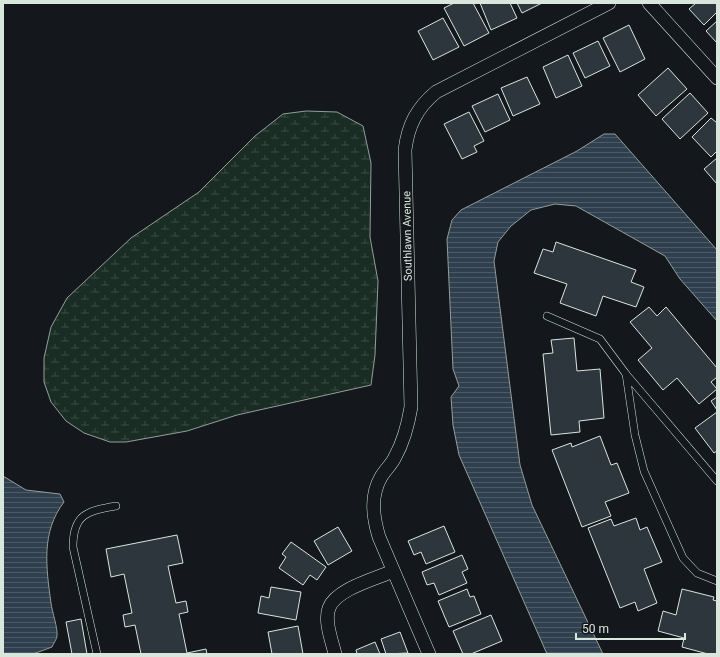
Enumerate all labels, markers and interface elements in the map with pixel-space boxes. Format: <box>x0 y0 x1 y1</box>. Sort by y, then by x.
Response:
street label: Southlawn Avenue <box>400 191 415 281</box>
scale bar <box>576 615 685 641</box>
text: 50 m <box>582 622 609 636</box>

